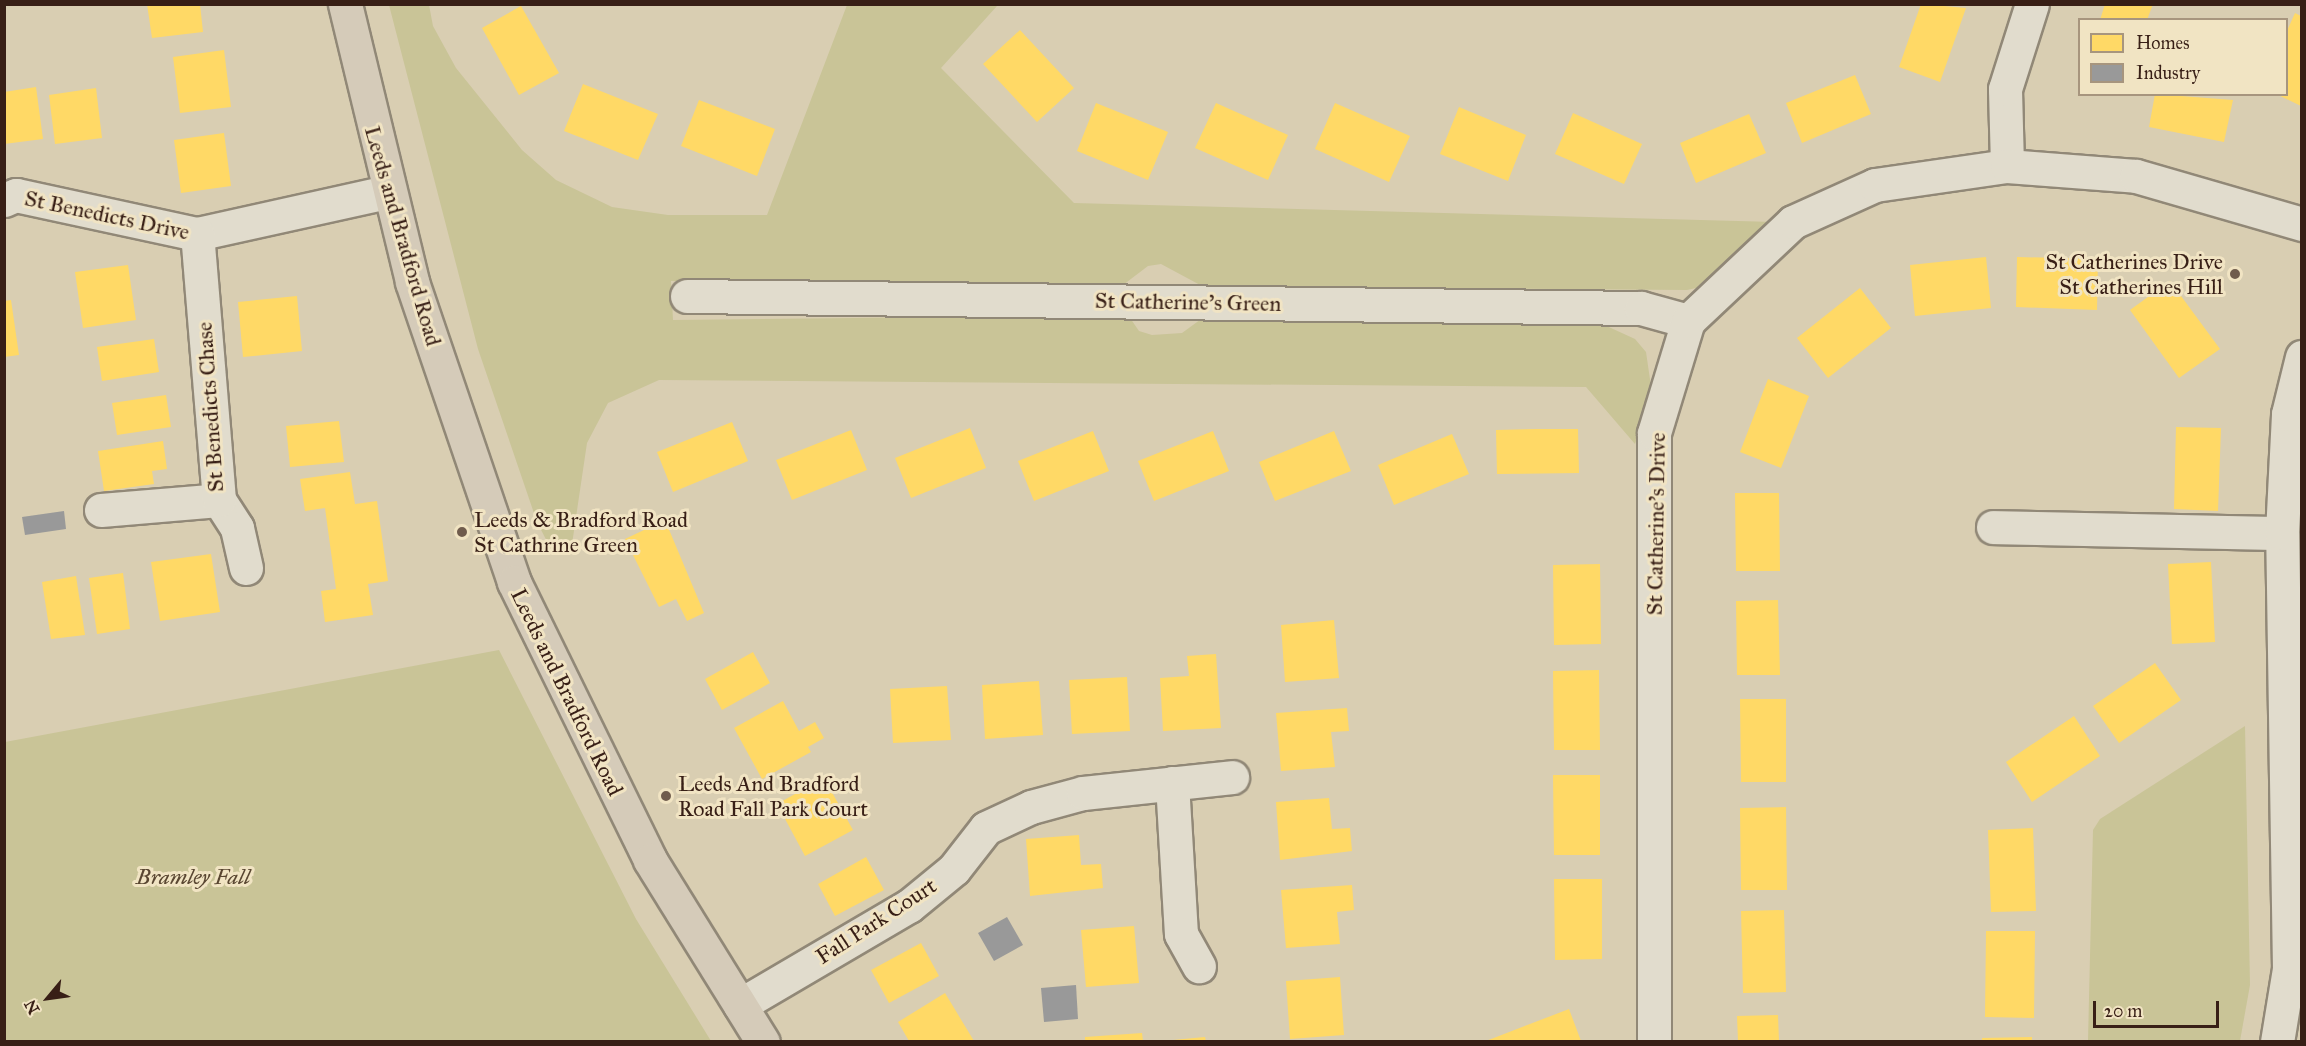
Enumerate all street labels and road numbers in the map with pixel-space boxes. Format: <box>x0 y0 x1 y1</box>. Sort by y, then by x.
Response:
street label: Leeds and Bradford Road <box>359 123 447 349</box>
street label: St Benedicts Drive <box>22 185 192 245</box>
street label: St Catherine's Green <box>1095 287 1281 317</box>
street label: St Benedicts Chase <box>191 321 229 493</box>
street label: St Catherine's Drive <box>1641 432 1671 616</box>
street label: Leeds and Bradford Road <box>505 584 629 800</box>
street label: Fall Park Court <box>811 872 941 970</box>

